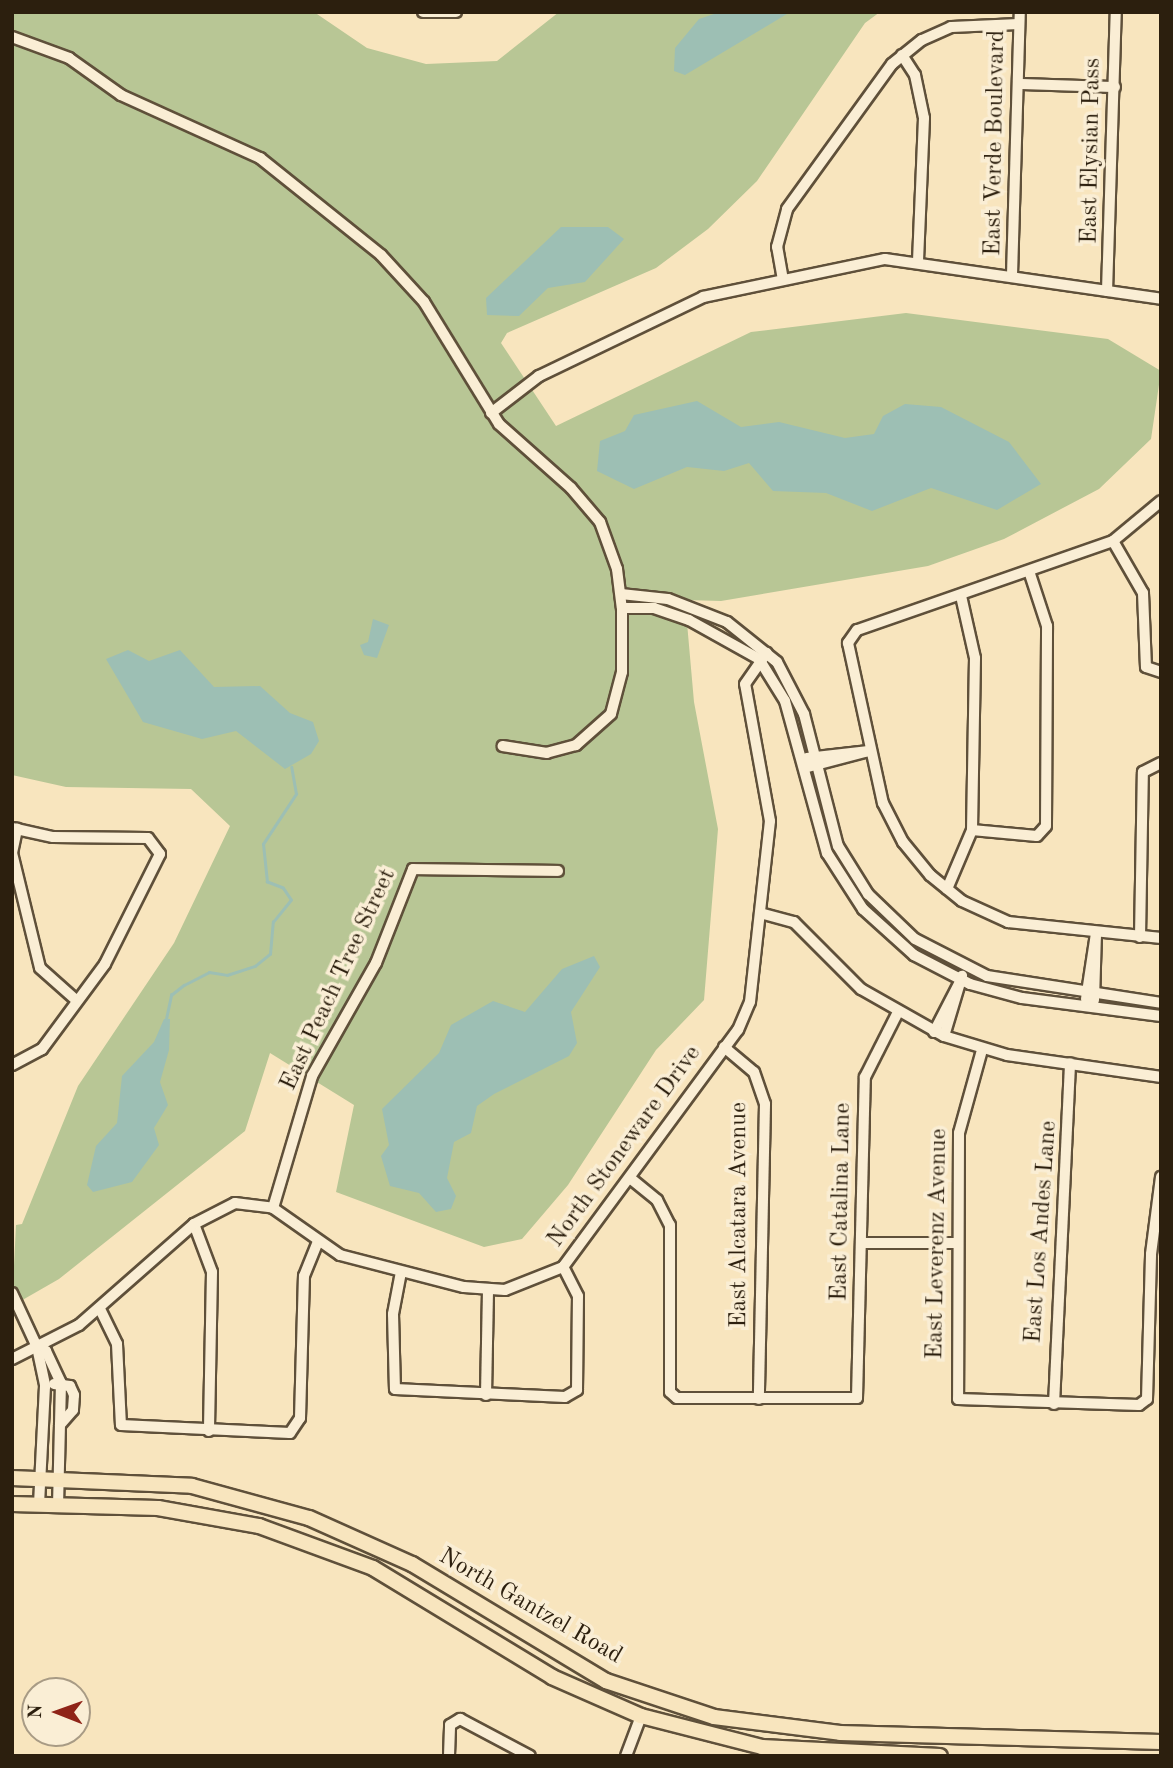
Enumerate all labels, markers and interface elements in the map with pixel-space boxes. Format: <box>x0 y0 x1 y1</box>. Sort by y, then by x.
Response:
street label: East Verde Boulevard <box>980 30 1012 256</box>
street label: East Elysian Pass <box>1076 58 1108 244</box>
street label: East Peach Tree Street <box>275 864 403 1096</box>
street label: North Stoneware Drive <box>542 1040 708 1254</box>
street label: East Alcatara Avenue <box>726 1102 754 1328</box>
street label: East Catalina Lane <box>826 1102 858 1302</box>
street label: East Los Andes Lane <box>1020 1120 1064 1344</box>
street label: East Leverenz Avenue <box>922 1128 954 1360</box>
street label: North Gantzel Road <box>433 1543 627 1671</box>
north arrow <box>21 1677 91 1747</box>
text: N <box>27 1704 46 1719</box>

